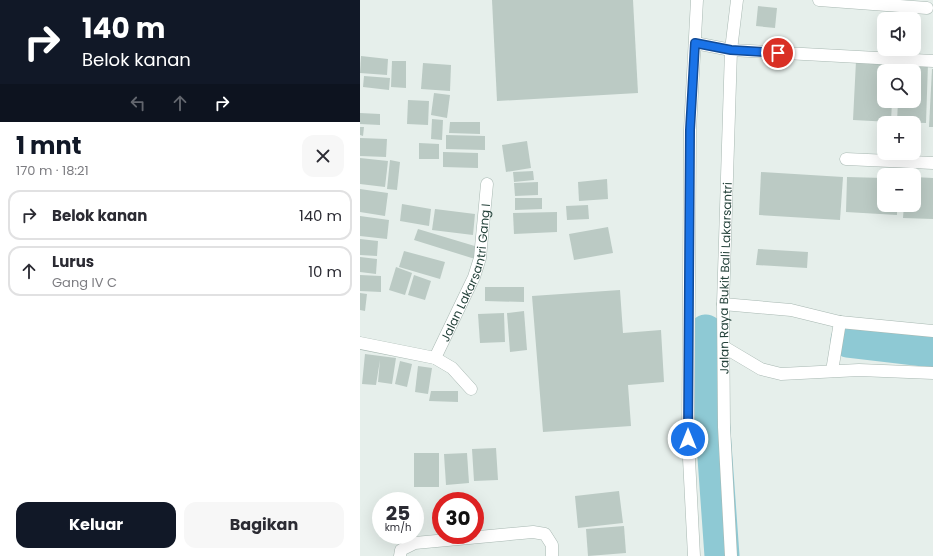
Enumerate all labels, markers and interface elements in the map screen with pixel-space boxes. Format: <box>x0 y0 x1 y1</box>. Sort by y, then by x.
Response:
text: 140 m <box>82 9 165 48</box>
map controls <box>877 12 921 212</box>
button: sound <box>877 12 921 56</box>
icon: right <box>16 16 68 68</box>
pin <box>761 36 795 70</box>
icon: arrive <box>767 42 789 64</box>
text: Belok kanan <box>82 47 191 72</box>
button: search <box>877 64 921 108</box>
icon: left <box>127 92 149 114</box>
icon: ahead <box>169 92 191 114</box>
icon: right <box>211 92 233 114</box>
button: + <box>877 116 921 160</box>
text: 1 mnt <box>16 129 81 162</box>
button: close <box>302 135 344 177</box>
text: 170 m · 18:21 <box>16 161 89 180</box>
button: − <box>877 168 921 212</box>
street label: Jalan Raya Bukit Bali Lakarsantri <box>714 182 735 374</box>
street label: Jalan Lakarsantri Gang I <box>436 203 494 344</box>
icon: right <box>18 204 40 226</box>
text: Belok kanan <box>52 205 147 226</box>
text: 140 m <box>299 205 342 226</box>
text: Lurus <box>52 251 94 272</box>
icon: ahead <box>18 260 40 282</box>
text: 10 m <box>308 261 342 282</box>
text: Gang IV C <box>52 273 117 292</box>
position arrow <box>667 418 709 460</box>
speed limit sign: 30 <box>432 492 484 544</box>
text: 25 <box>386 499 410 527</box>
button: Keluar <box>16 502 176 548</box>
button: Bagikan <box>184 502 344 548</box>
text: km/h <box>385 520 411 535</box>

